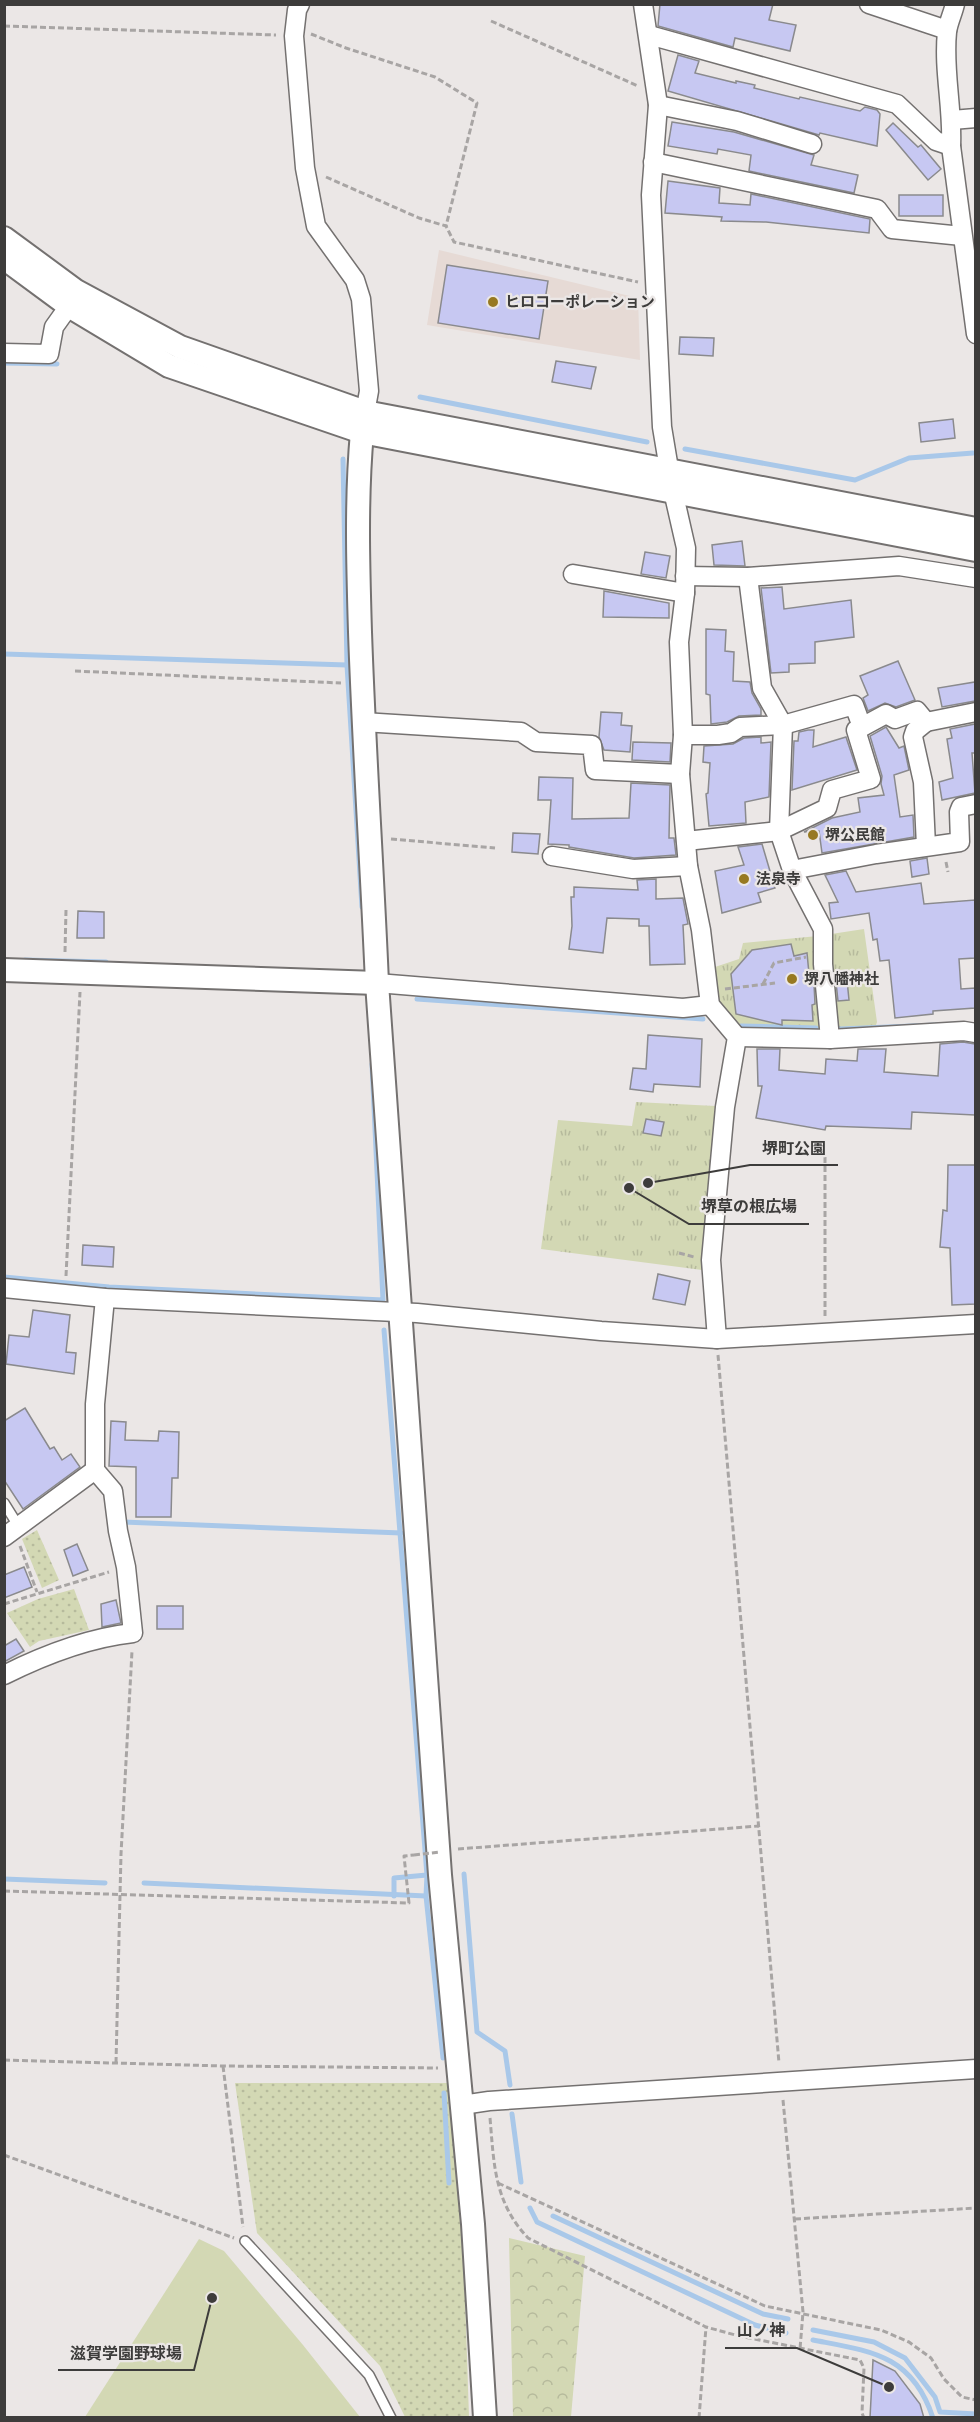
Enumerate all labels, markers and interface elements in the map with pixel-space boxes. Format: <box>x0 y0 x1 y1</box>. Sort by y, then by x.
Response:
place label: ヒロコーポレーション <box>505 293 655 311</box>
marker: ヒロコーポレーション <box>486 295 500 309</box>
place label: 堺公民館 <box>825 826 885 844</box>
marker: 堺公民館 <box>806 828 820 842</box>
place label: 法泉寺 <box>756 870 801 888</box>
marker: 法泉寺 <box>737 872 751 886</box>
place label: 堺八幡神社 <box>804 970 879 988</box>
marker: 堺八幡神社 <box>785 972 799 986</box>
callout: 堺町公園 <box>750 1131 838 1165</box>
text: 堺町公園 <box>762 1139 826 1158</box>
callout: 堺草の根広場 <box>689 1190 809 1224</box>
text: 堺草の根広場 <box>701 1197 797 1216</box>
callout: 山ノ神 <box>725 2314 797 2348</box>
text: 山ノ神 <box>737 2321 785 2340</box>
callout: 滋賀学園野球場 <box>58 2336 194 2370</box>
text: 滋賀学園野球場 <box>70 2344 182 2363</box>

